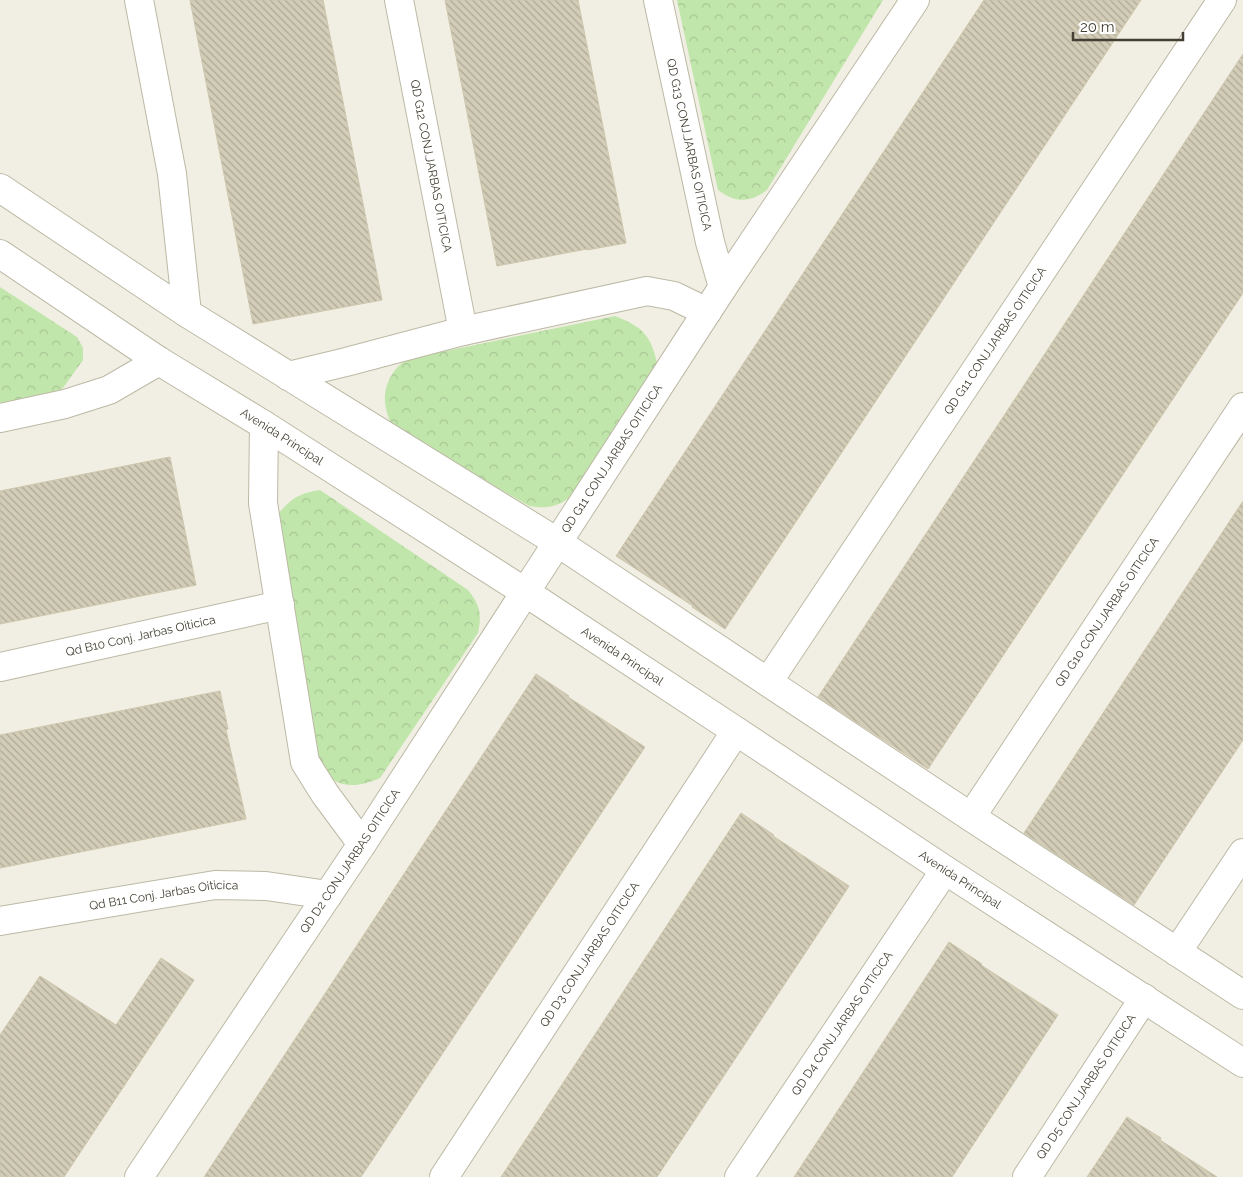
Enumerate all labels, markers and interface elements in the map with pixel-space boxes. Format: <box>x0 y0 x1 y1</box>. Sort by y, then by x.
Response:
scale bar <box>1073 10 1183 42</box>
text: 20 m <box>1080 18 1115 36</box>
street label: QD G13 CONJ.JARBAS OITICICA <box>664 57 714 232</box>
street label: QD G12 CONJ.JARBAS OITICICA <box>408 78 455 253</box>
street label: QD G11 CONJ.JARBAS OITICICA <box>941 264 1049 417</box>
street label: QD G11 CONJ.JARBAS OITICICA <box>558 382 665 536</box>
street label: Avenida Principal <box>238 405 327 469</box>
street label: QD G10 CONJ.JARBAS OITICICA <box>1052 535 1162 690</box>
street label: Qd B10 Conj. Jarbas Oiticica <box>64 612 217 659</box>
street label: Avenida Principal <box>579 624 667 689</box>
street label: QD D2 CONJ.JARBAS OITICICA <box>297 786 403 936</box>
street label: Avenida Principal <box>916 848 1004 912</box>
street label: Qd B11 Conj. Jarbas Oiticica <box>88 878 239 913</box>
street label: QD D3 CONJ.JARBAS OITICICA <box>537 879 642 1030</box>
street label: QD D4 CONJ.JARBAS OITICICA <box>789 949 895 1098</box>
street label: QD D5 CONJ.JARBAS OITICICA <box>1034 1011 1139 1162</box>

